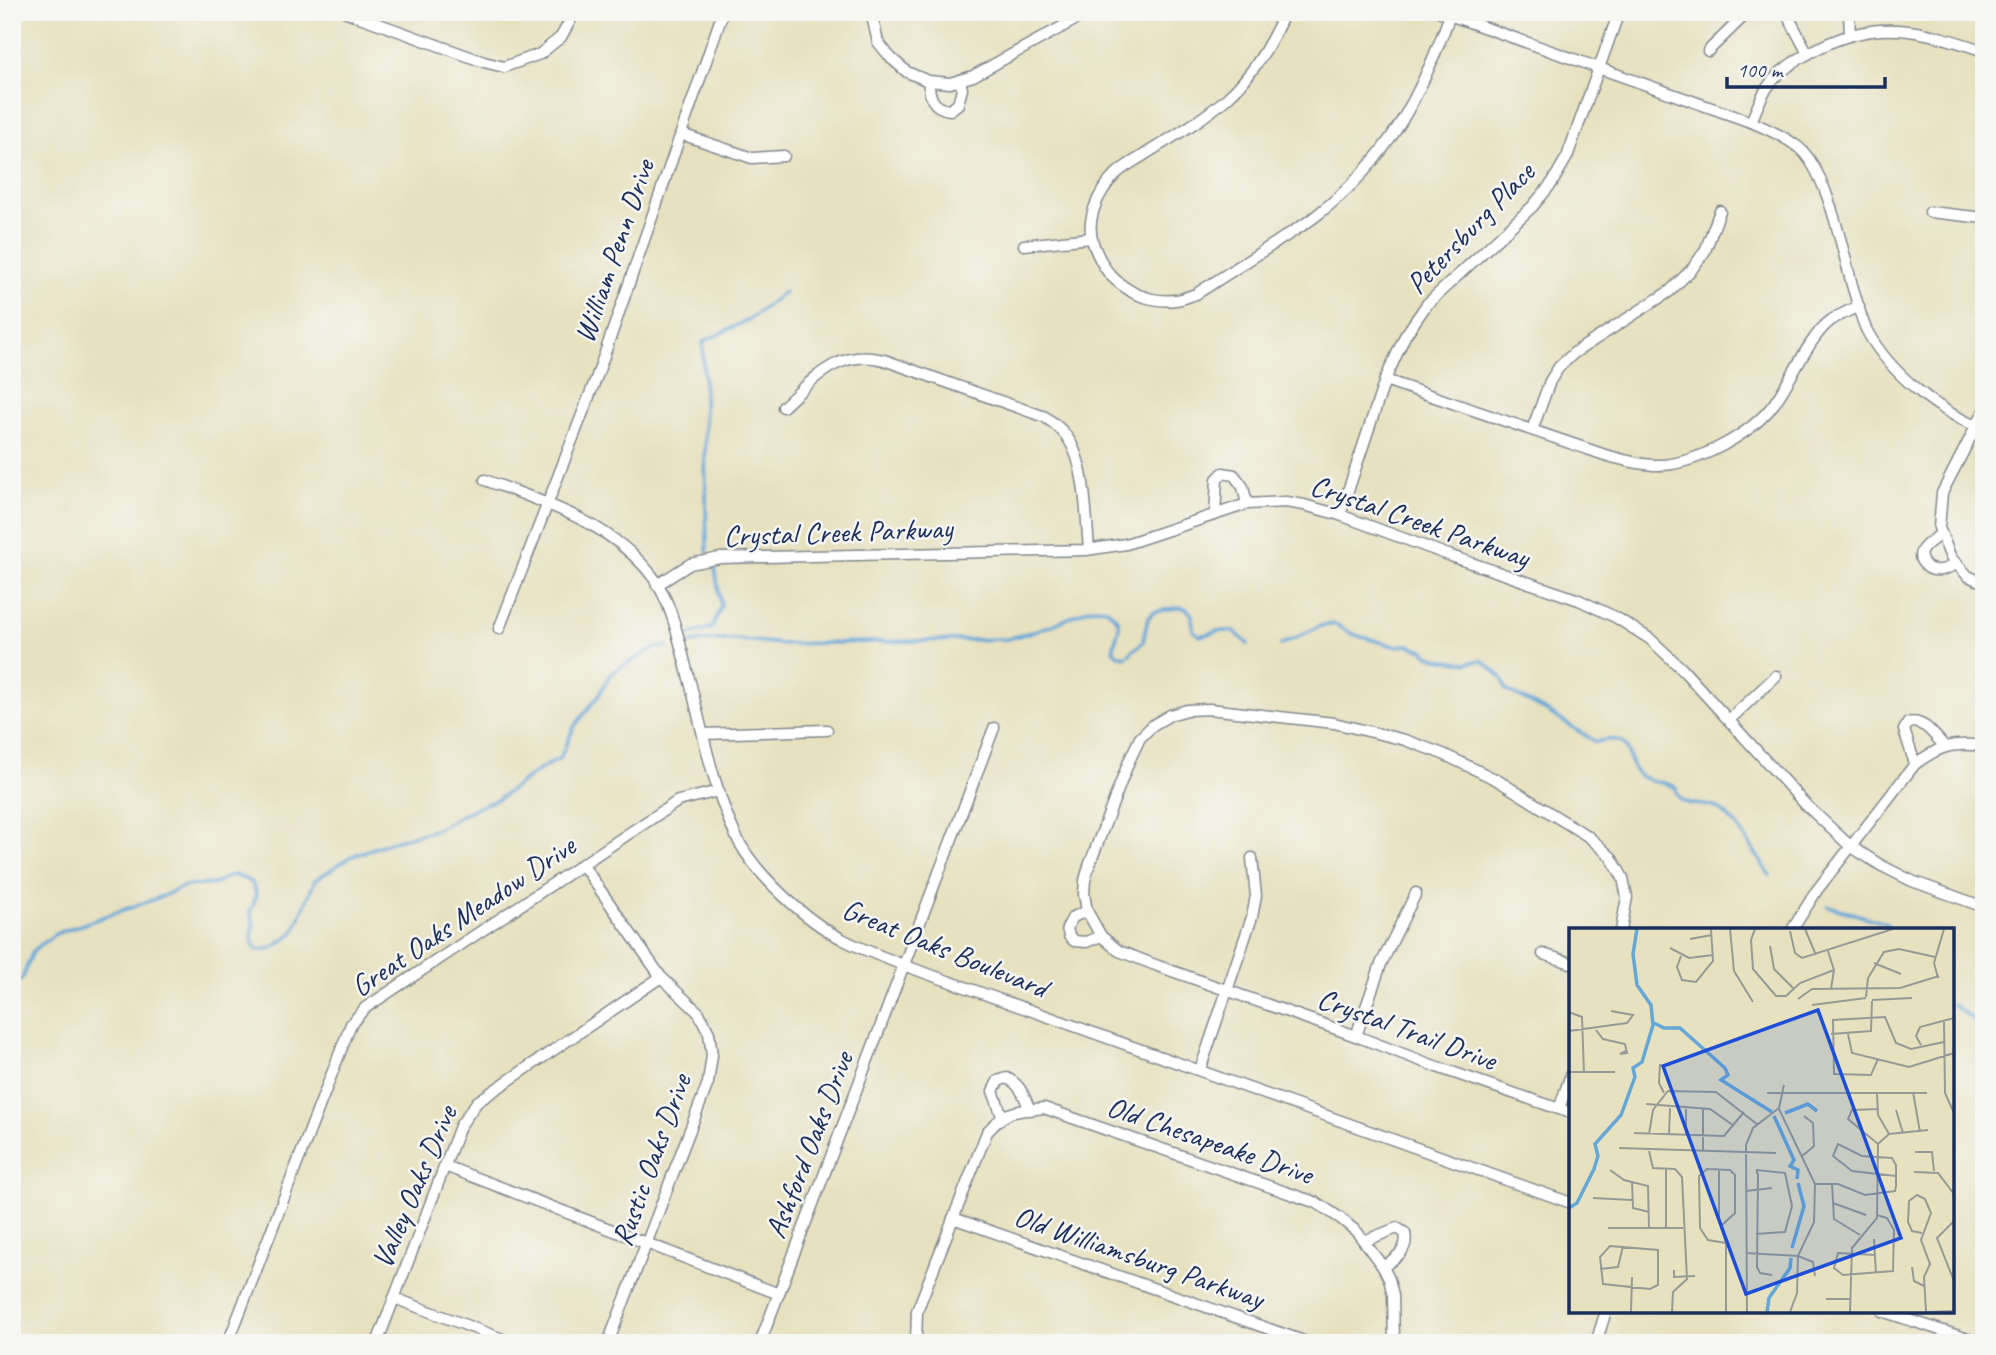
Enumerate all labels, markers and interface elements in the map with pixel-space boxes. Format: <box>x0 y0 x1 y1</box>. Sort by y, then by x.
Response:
scale bar <box>1727 46 1884 90</box>
text: 100 m <box>1737 57 1784 83</box>
street label: William Penn Drive <box>565 152 664 347</box>
street label: Petersburg Place <box>1398 152 1544 302</box>
street label: Crystal Creek Parkway <box>1306 466 1536 577</box>
street label: Crystal Creek Parkway <box>723 509 955 555</box>
street label: Great Oaks Meadow Drive <box>344 826 584 1005</box>
street label: Great Oaks Boulevard <box>837 890 1057 1008</box>
inset map <box>1569 928 1954 1313</box>
street label: Crystal Trail Drive <box>1313 979 1504 1080</box>
street label: Ashford Oaks Drive <box>756 1044 863 1244</box>
street label: Rustic Oaks Drive <box>602 1067 700 1251</box>
street label: Old Chesapeake Drive <box>1102 1087 1320 1194</box>
street label: Valley Oaks Drive <box>363 1098 466 1274</box>
street label: Old Williamsburg Parkway <box>1009 1197 1271 1318</box>

